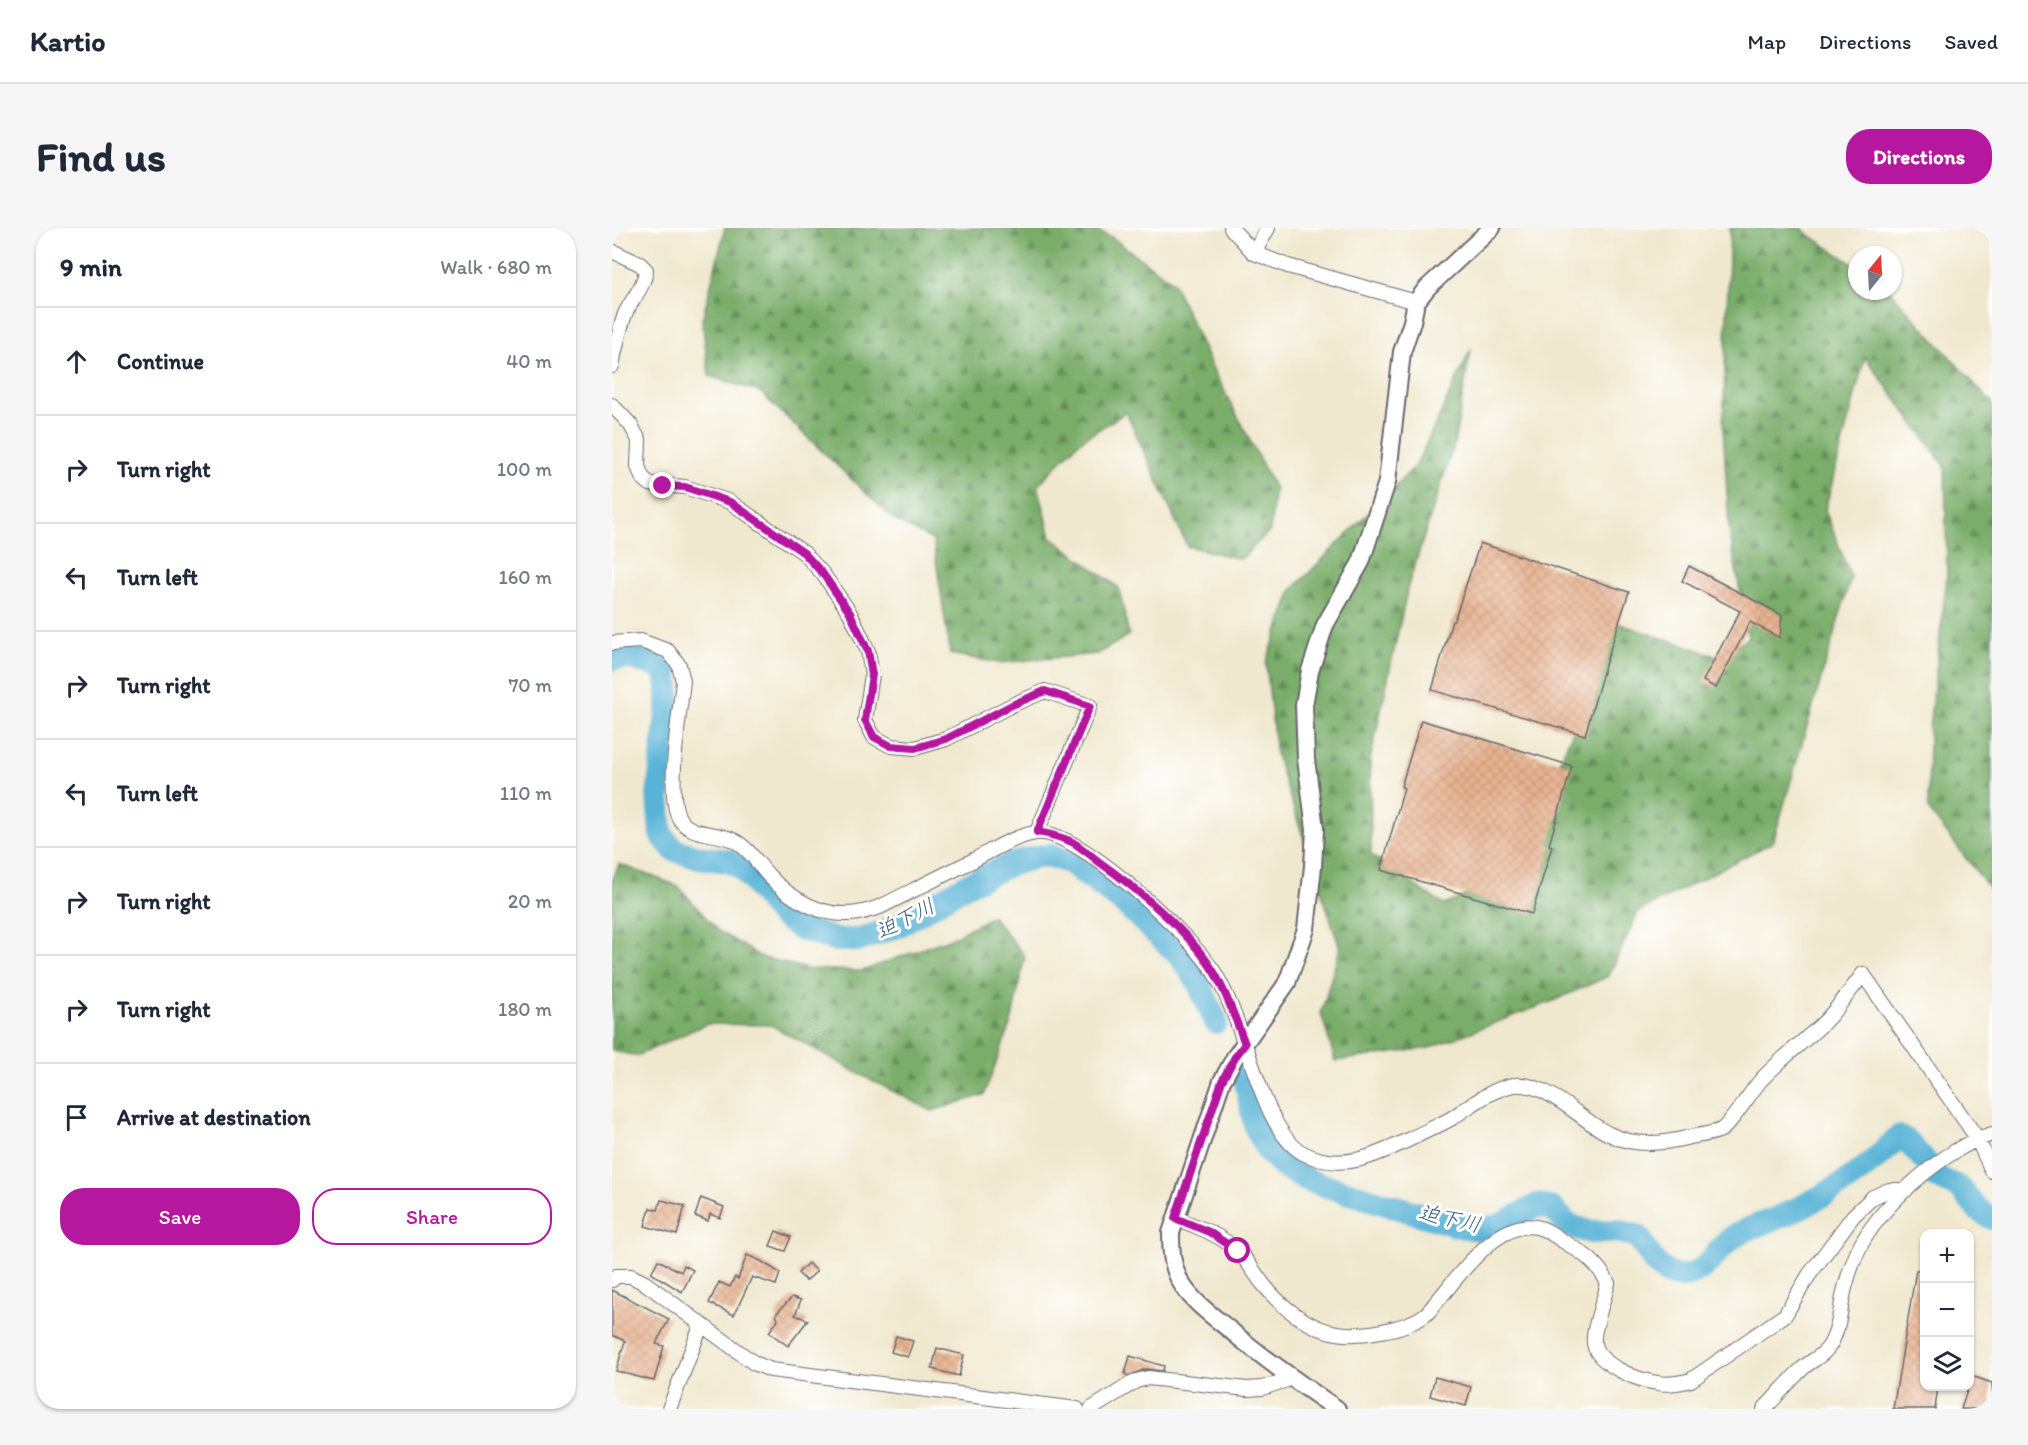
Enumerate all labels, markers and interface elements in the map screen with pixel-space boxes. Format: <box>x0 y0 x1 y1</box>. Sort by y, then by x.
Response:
text: Kartio <box>30 24 105 58</box>
text: Map <box>1748 29 1786 54</box>
text: Directions <box>1819 29 1911 54</box>
text: Saved <box>1944 29 1998 54</box>
button: Directions <box>1846 129 1992 184</box>
text: Find us <box>36 131 166 182</box>
north arrow <box>1848 246 1902 300</box>
text: 9 min <box>60 251 122 283</box>
text: Walk · 680 m <box>440 255 552 279</box>
icon: ahead <box>60 345 93 378</box>
text: Continue <box>117 348 204 375</box>
text: 40 m <box>506 349 552 373</box>
icon: right <box>60 453 93 486</box>
text: Turn right <box>117 456 211 483</box>
text: 100 m <box>497 457 552 481</box>
route end <box>649 472 675 498</box>
icon: left <box>60 561 93 594</box>
text: Turn left <box>117 564 198 591</box>
text: 160 m <box>499 565 552 589</box>
icon: right <box>60 669 93 702</box>
text: Turn right <box>117 672 211 699</box>
text: 70 m <box>508 673 552 697</box>
icon: left <box>60 777 93 810</box>
text: Turn left <box>117 780 198 807</box>
text: 110 m <box>500 781 552 805</box>
icon: right <box>60 885 93 918</box>
text: Turn right <box>117 888 211 915</box>
text: 20 m <box>508 889 552 913</box>
water label: 迫下川 <box>871 893 939 943</box>
icon: right <box>60 993 93 1026</box>
text: Turn right <box>117 996 211 1023</box>
text: 180 m <box>498 997 552 1021</box>
icon: arrive <box>60 1101 93 1134</box>
text: Arrive at destination <box>117 1104 311 1131</box>
button: Save <box>60 1188 300 1245</box>
button: Share <box>312 1188 552 1245</box>
water label: 迫下川 <box>1416 1199 1484 1237</box>
map controls <box>1920 1229 1974 1391</box>
button: + <box>1920 1229 1974 1283</box>
route start <box>1224 1237 1250 1263</box>
button: − <box>1920 1283 1974 1337</box>
button: layers <box>1920 1337 1974 1391</box>

